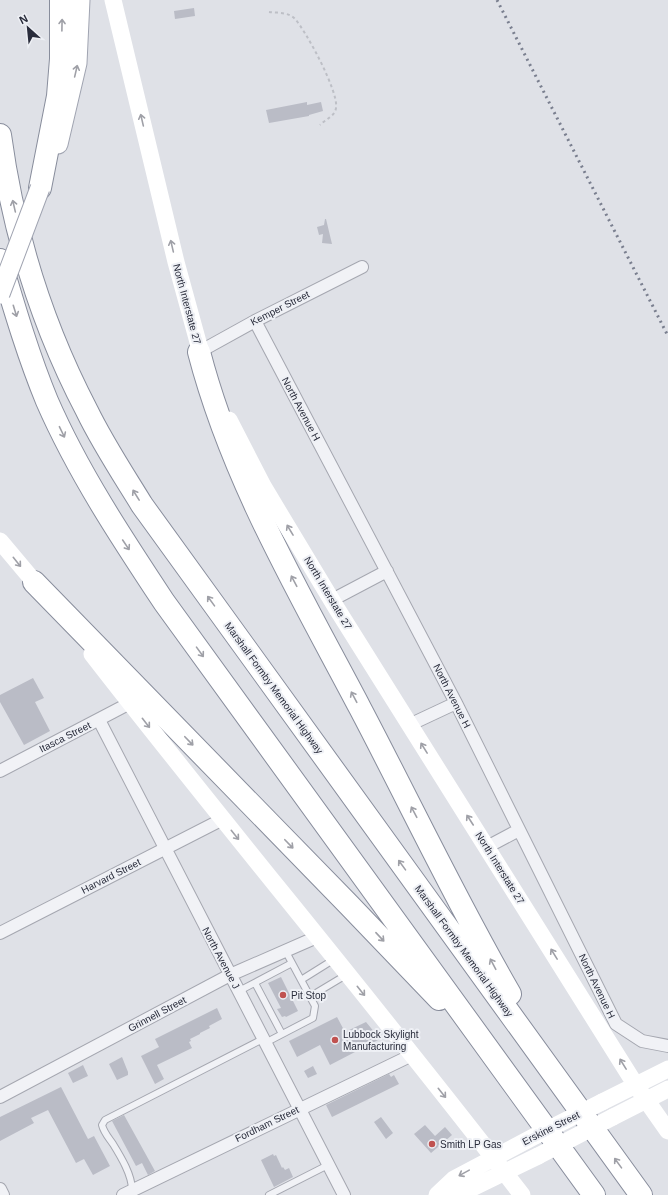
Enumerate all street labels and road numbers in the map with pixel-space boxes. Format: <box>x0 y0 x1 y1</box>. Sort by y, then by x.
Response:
street label: North Interstate 27 <box>171 263 203 346</box>
street label: Kemper Street <box>249 288 311 328</box>
street label: North Avenue H <box>280 375 322 443</box>
street label: North Interstate 27 <box>302 555 354 632</box>
street label: Marshall Formby Memorial Highway <box>223 620 325 756</box>
street label: North Avenue H <box>431 662 473 730</box>
street label: Itasca Street <box>37 719 93 755</box>
street label: North Interstate 27 <box>473 830 527 906</box>
street label: Harvard Street <box>80 856 143 896</box>
street label: Marshall Formby Memorial Highway <box>413 883 515 1019</box>
street label: North Avenue J <box>200 925 242 991</box>
street label: North Avenue H <box>577 952 617 1020</box>
street label: Grinnell Street <box>126 994 188 1034</box>
street label: Fordham Street <box>233 1104 301 1144</box>
street label: Erskine Street <box>521 1109 582 1147</box>

